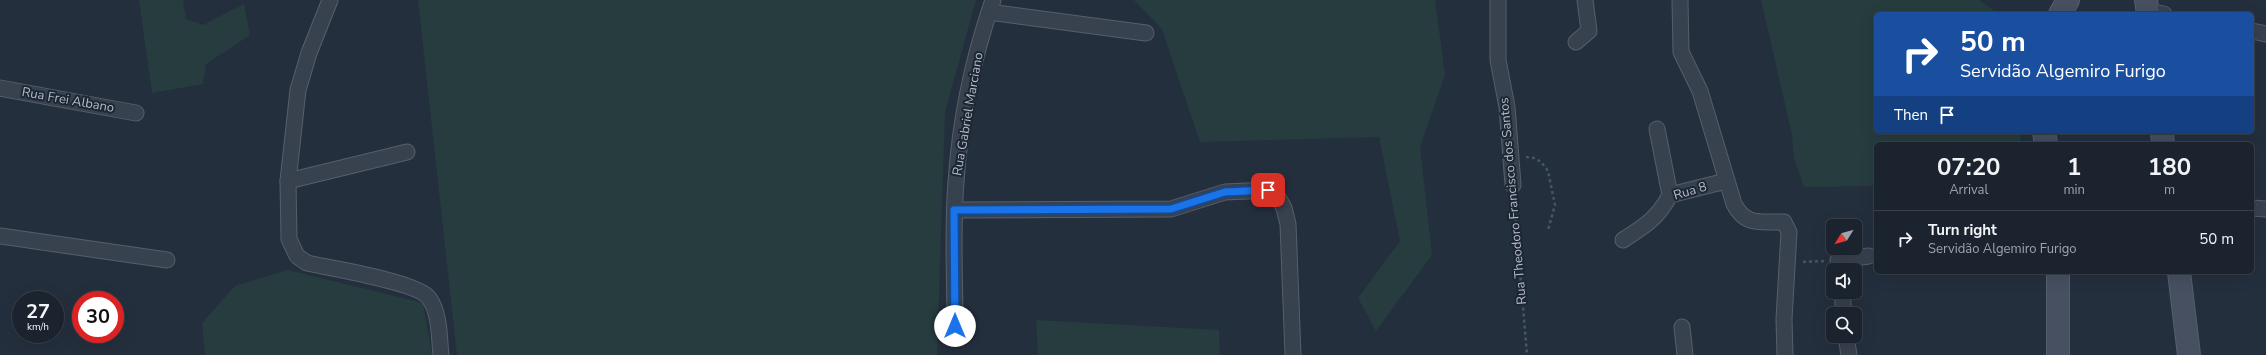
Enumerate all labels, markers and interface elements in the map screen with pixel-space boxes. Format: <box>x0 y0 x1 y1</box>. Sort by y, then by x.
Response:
text: 50 m <box>1960 23 2026 61</box>
icon: right <box>1894 28 1946 80</box>
street label: Rua Gabriel Marciano <box>948 51 988 177</box>
text: Servidão Algemiro Furigo <box>1960 59 2166 83</box>
street label: Rua Frei Albano <box>20 83 116 117</box>
street label: Rua Theodoro Francisco dos Santos <box>1495 97 1531 305</box>
icon: arrive <box>1936 104 1958 126</box>
text: Then <box>1894 105 1928 125</box>
text: 07:20 <box>1937 151 2000 183</box>
text: 1 <box>2067 151 2081 183</box>
text: 180 <box>2148 151 2191 183</box>
pin <box>1251 173 1285 207</box>
street label: Rua 8 <box>1671 177 1709 205</box>
icon: arrive <box>1257 179 1279 201</box>
text: Arrival <box>1949 181 1988 199</box>
text: min <box>2063 181 2085 199</box>
text: m <box>2164 181 2175 199</box>
north arrow <box>1826 219 1862 255</box>
map controls <box>1826 219 1862 343</box>
text: Turn right <box>1928 220 1997 240</box>
icon: right <box>1894 228 1916 250</box>
text: 50 m <box>2199 229 2234 249</box>
text: Servidão Algemiro Furigo <box>1928 240 2077 258</box>
button: sound <box>1826 263 1862 299</box>
speed limit sign: 30 <box>72 291 124 343</box>
text: 27 <box>26 298 50 325</box>
position arrow <box>934 305 976 347</box>
button: search <box>1826 307 1862 343</box>
text: km/h <box>27 320 49 334</box>

